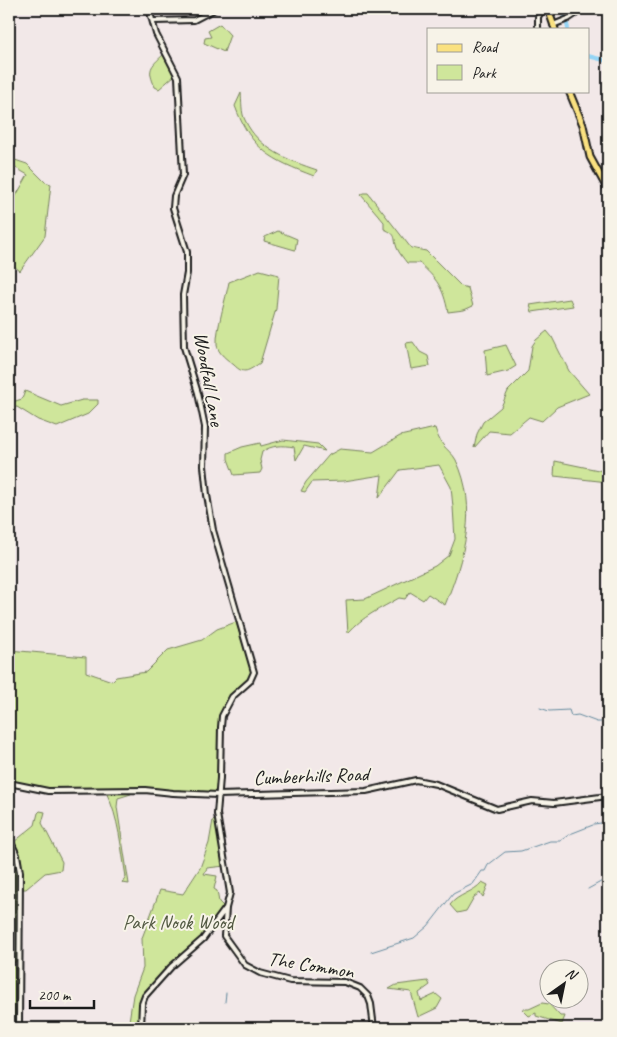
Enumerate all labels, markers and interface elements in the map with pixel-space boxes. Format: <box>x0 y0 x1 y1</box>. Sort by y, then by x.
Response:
legend <box>427 28 590 92</box>
text: Road <box>472 38 499 57</box>
text: Park <box>472 64 497 83</box>
street label: Woodfall Lane <box>188 330 230 429</box>
street label: Cumberhills Road <box>253 761 372 791</box>
park label: Park Nook Wood <box>123 910 236 935</box>
street label: The Common <box>266 946 357 984</box>
north arrow <box>540 960 590 1010</box>
text: N <box>563 964 581 984</box>
scale bar <box>30 977 94 1009</box>
text: 200 m <box>38 986 72 1005</box>

